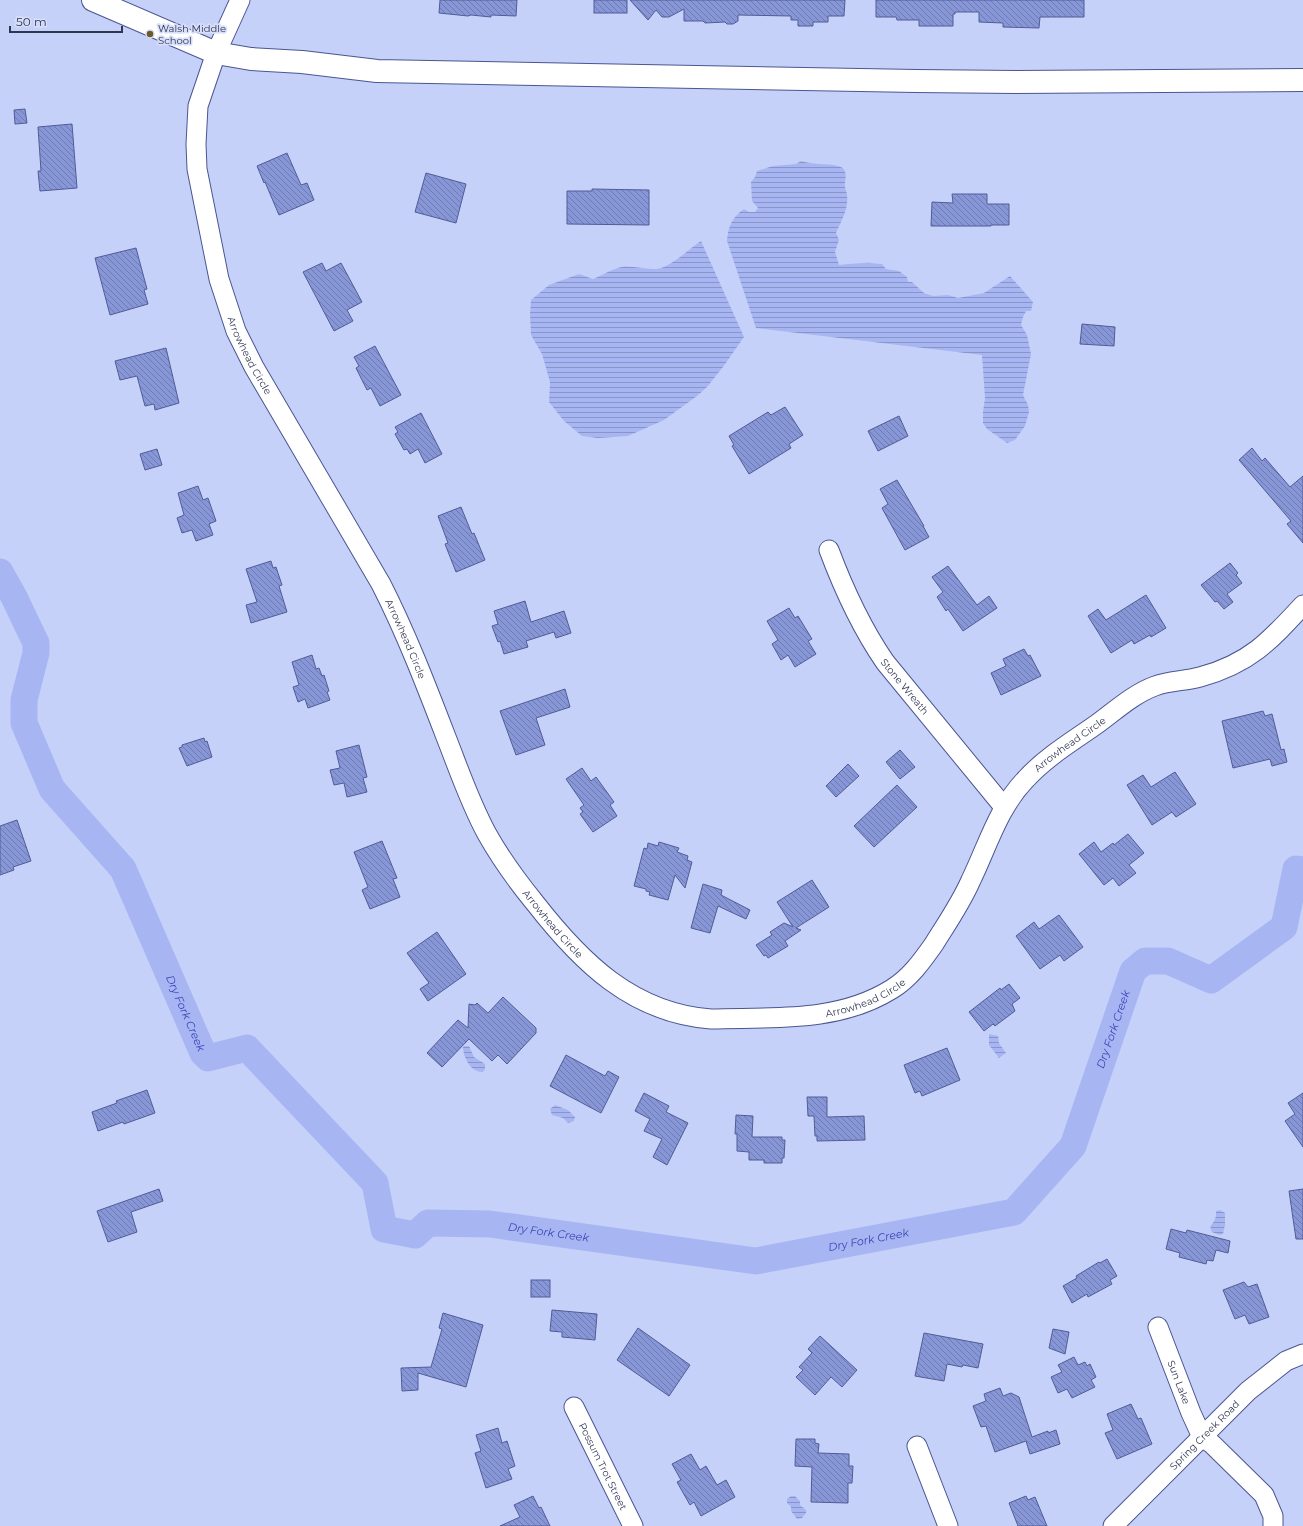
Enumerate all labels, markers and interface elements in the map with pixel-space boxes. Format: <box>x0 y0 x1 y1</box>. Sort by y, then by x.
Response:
scale bar <box>10 8 122 34</box>
text: 50 m <box>16 14 47 29</box>
place label: Walsh Middle School <box>158 22 226 47</box>
marker: Walsh Middle School <box>145 29 155 39</box>
street label: Arrowhead Circle <box>225 315 275 397</box>
street label: Arrowhead Circle <box>383 597 429 681</box>
street label: Stone Wreath <box>878 656 932 717</box>
street label: Arrowhead Circle <box>1031 713 1108 774</box>
street label: Arrowhead Circle <box>520 887 586 961</box>
water label: Dry Fork Creek <box>163 973 209 1054</box>
street label: Arrowhead Circle <box>824 975 908 1020</box>
water label: Dry Fork Creek <box>1093 988 1133 1070</box>
water label: Dry Fork Creek <box>507 1220 590 1245</box>
water label: Dry Fork Creek <box>827 1225 910 1254</box>
street label: Sun Lake <box>1165 1358 1193 1406</box>
street label: Spring Creek Road <box>1166 1397 1242 1473</box>
street label: Possum Trot Street <box>576 1420 630 1512</box>

